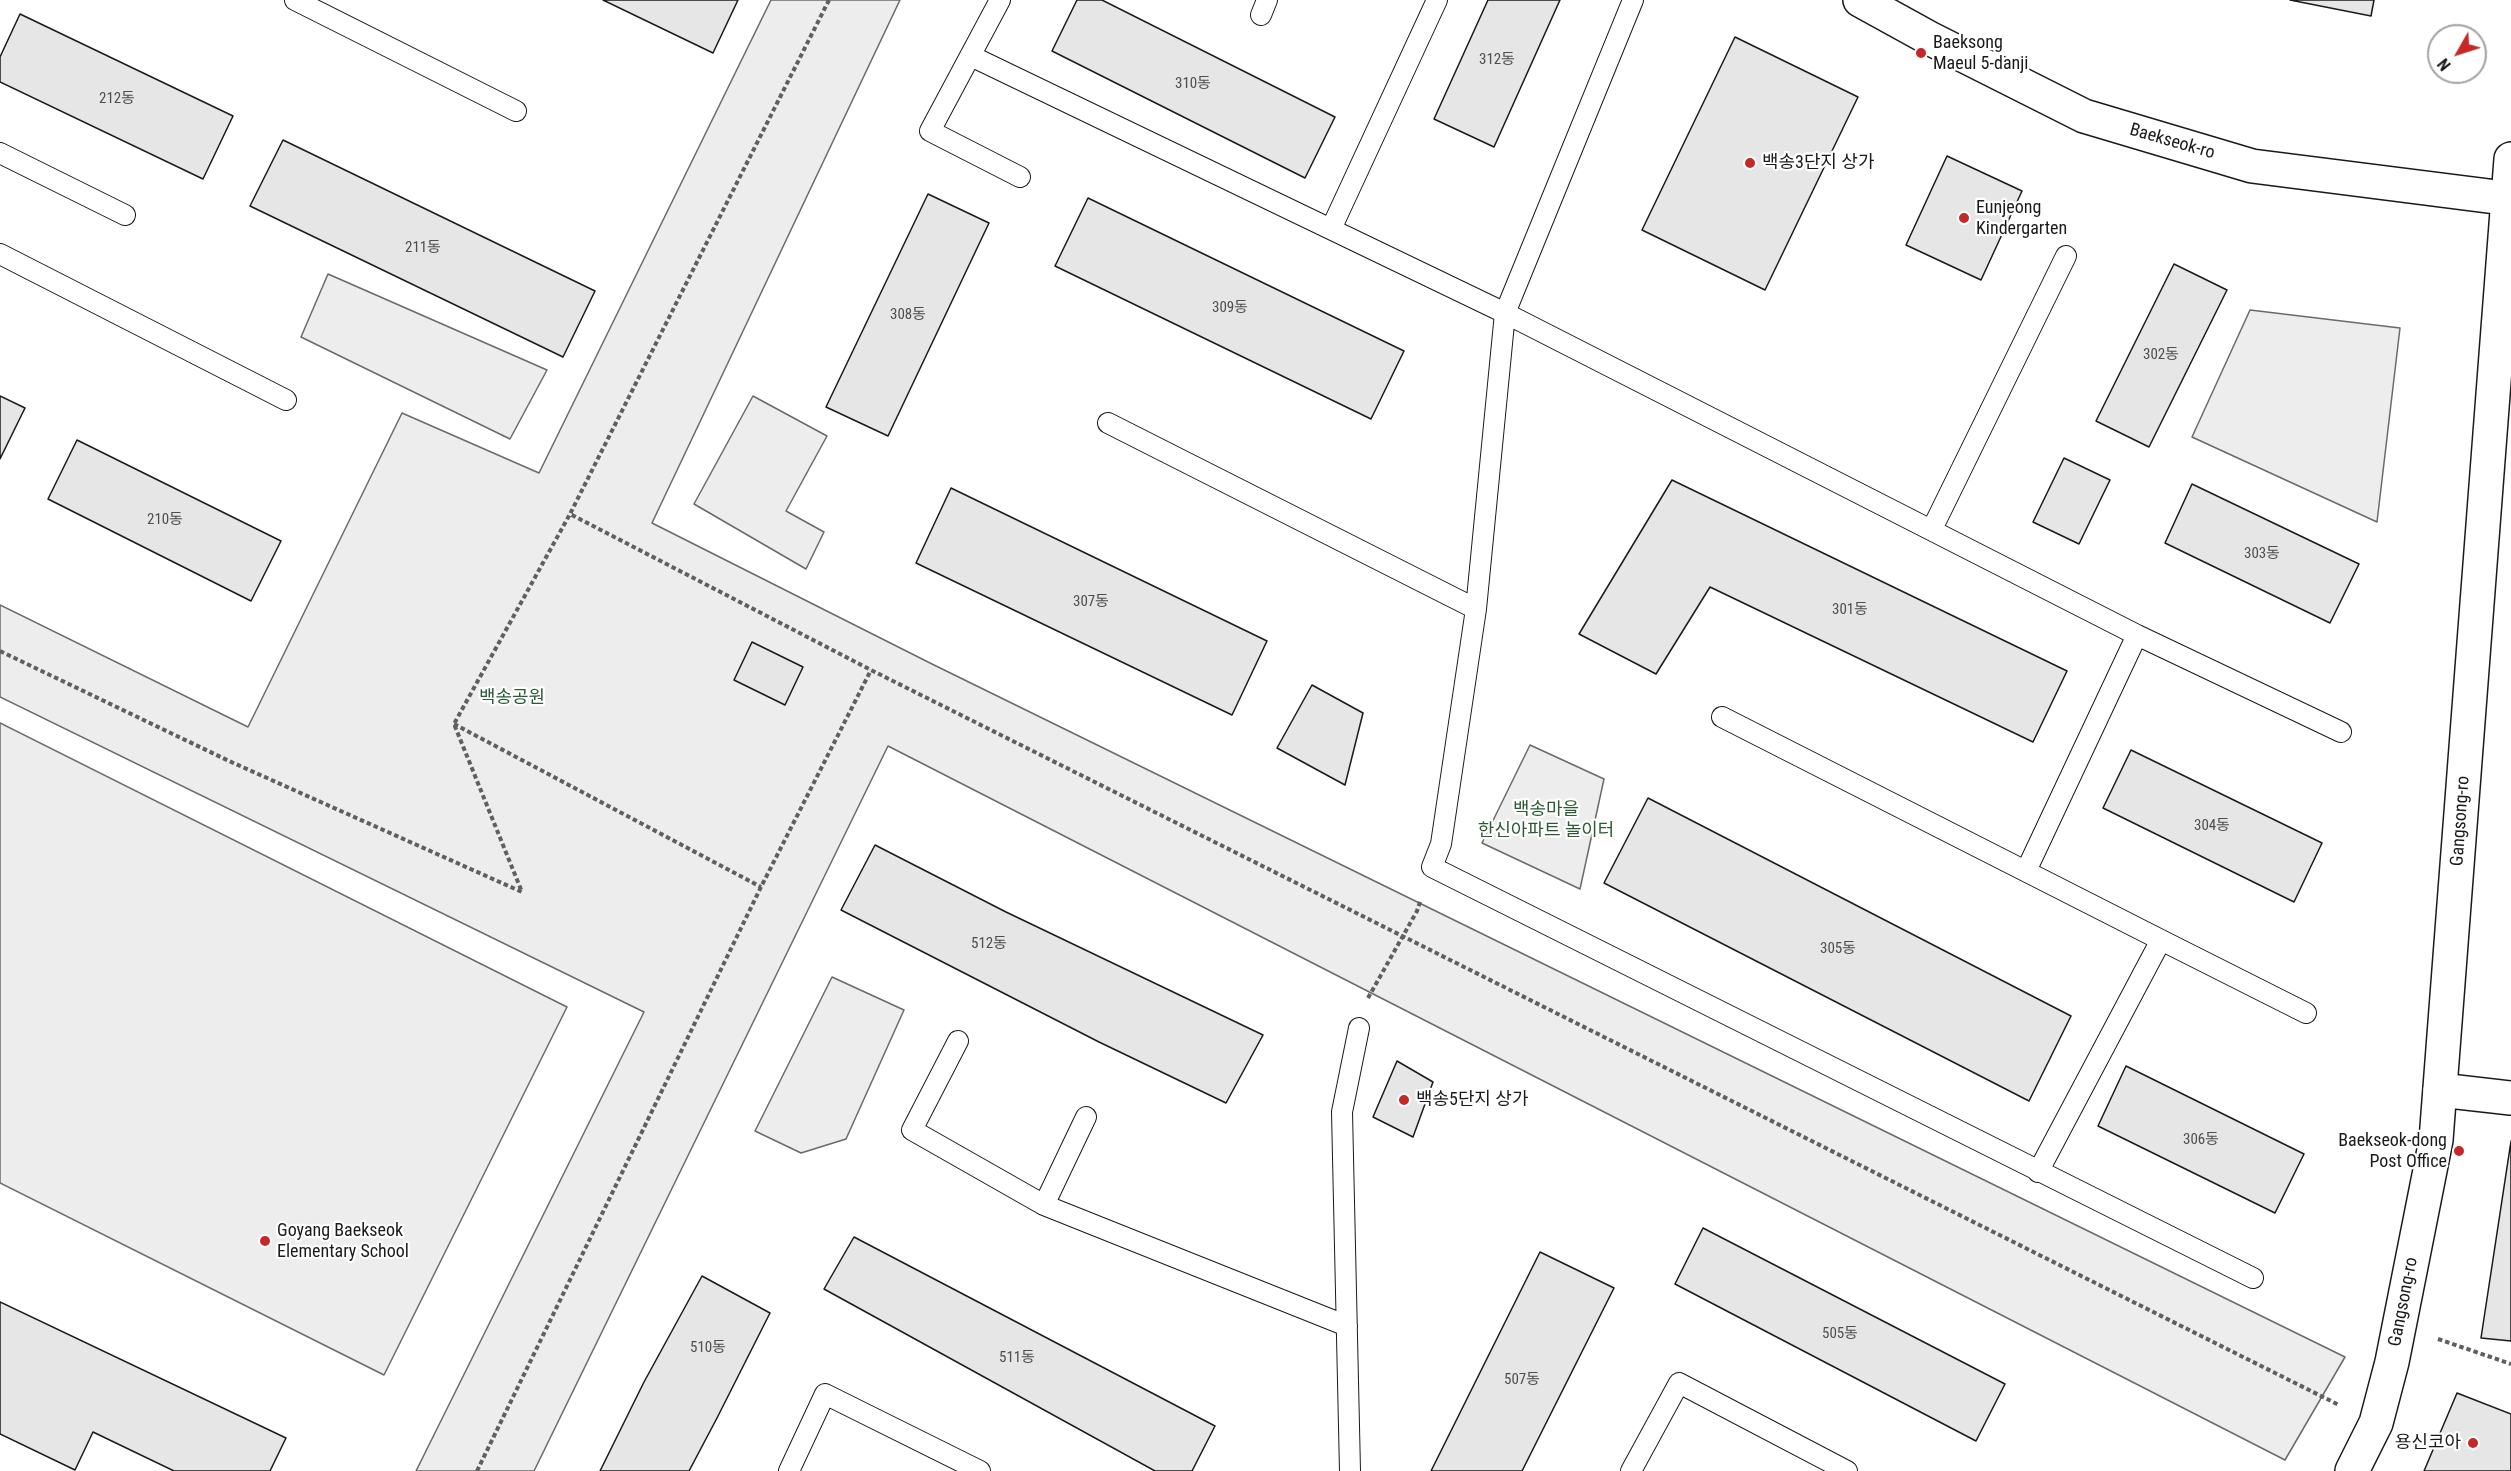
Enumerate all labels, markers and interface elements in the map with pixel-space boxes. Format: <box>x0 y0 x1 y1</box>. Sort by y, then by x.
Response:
north arrow <box>2427 24 2487 84</box>
place label: Baeksong Maeul 5-danji <box>1933 32 2028 74</box>
marker: Baeksong Maeul 5-danji <box>1914 46 1928 60</box>
house number: 312동 <box>1479 51 1515 69</box>
text: N <box>2434 55 2455 74</box>
house number: 310동 <box>1175 75 1211 93</box>
house number: 212동 <box>99 90 135 108</box>
street label: Baekseok-ro <box>2127 120 2217 164</box>
place label: 백송3단지 상가 <box>1762 152 1874 174</box>
marker: 백송3단지 상가 <box>1743 156 1757 170</box>
place label: Eunjeong Kindergarten <box>1976 197 2067 240</box>
marker: Eunjeong Kindergarten <box>1957 211 1971 225</box>
house number: 211동 <box>405 239 441 257</box>
house number: 309동 <box>1212 299 1248 317</box>
house number: 308동 <box>890 306 926 324</box>
house number: 302동 <box>2143 346 2179 364</box>
house number: 210동 <box>147 511 183 529</box>
house number: 303동 <box>2244 545 2280 563</box>
house number: 307동 <box>1073 593 1109 611</box>
house number: 301동 <box>1832 601 1868 619</box>
park label: 백송공원 <box>479 687 545 709</box>
street label: Gangsong-ro <box>2447 775 2475 867</box>
park label: 백송마을 한신아파트 놀이터 <box>1478 799 1614 842</box>
house number: 304동 <box>2194 817 2230 835</box>
house number: 512동 <box>971 935 1007 953</box>
house number: 305동 <box>1820 940 1856 958</box>
place label: 백송5단지 상가 <box>1416 1089 1528 1111</box>
marker: 백송5단지 상가 <box>1397 1093 1411 1107</box>
place label: Baekseok-dong Post Office <box>2338 1130 2447 1172</box>
house number: 306동 <box>2183 1131 2219 1149</box>
marker: Baekseok-dong Post Office <box>2452 1144 2466 1158</box>
place label: Goyang Baekseok Elementary School <box>277 1220 409 1262</box>
marker: Goyang Baekseok Elementary School <box>258 1234 272 1248</box>
street label: Gangsong-ro <box>2385 1256 2423 1348</box>
house number: 505동 <box>1822 1325 1858 1343</box>
house number: 510동 <box>690 1339 726 1357</box>
house number: 511동 <box>999 1349 1035 1367</box>
house number: 507동 <box>1504 1371 1540 1389</box>
place label: 용신코아 <box>2395 1432 2461 1454</box>
marker: 용신코아 <box>2466 1436 2480 1450</box>

